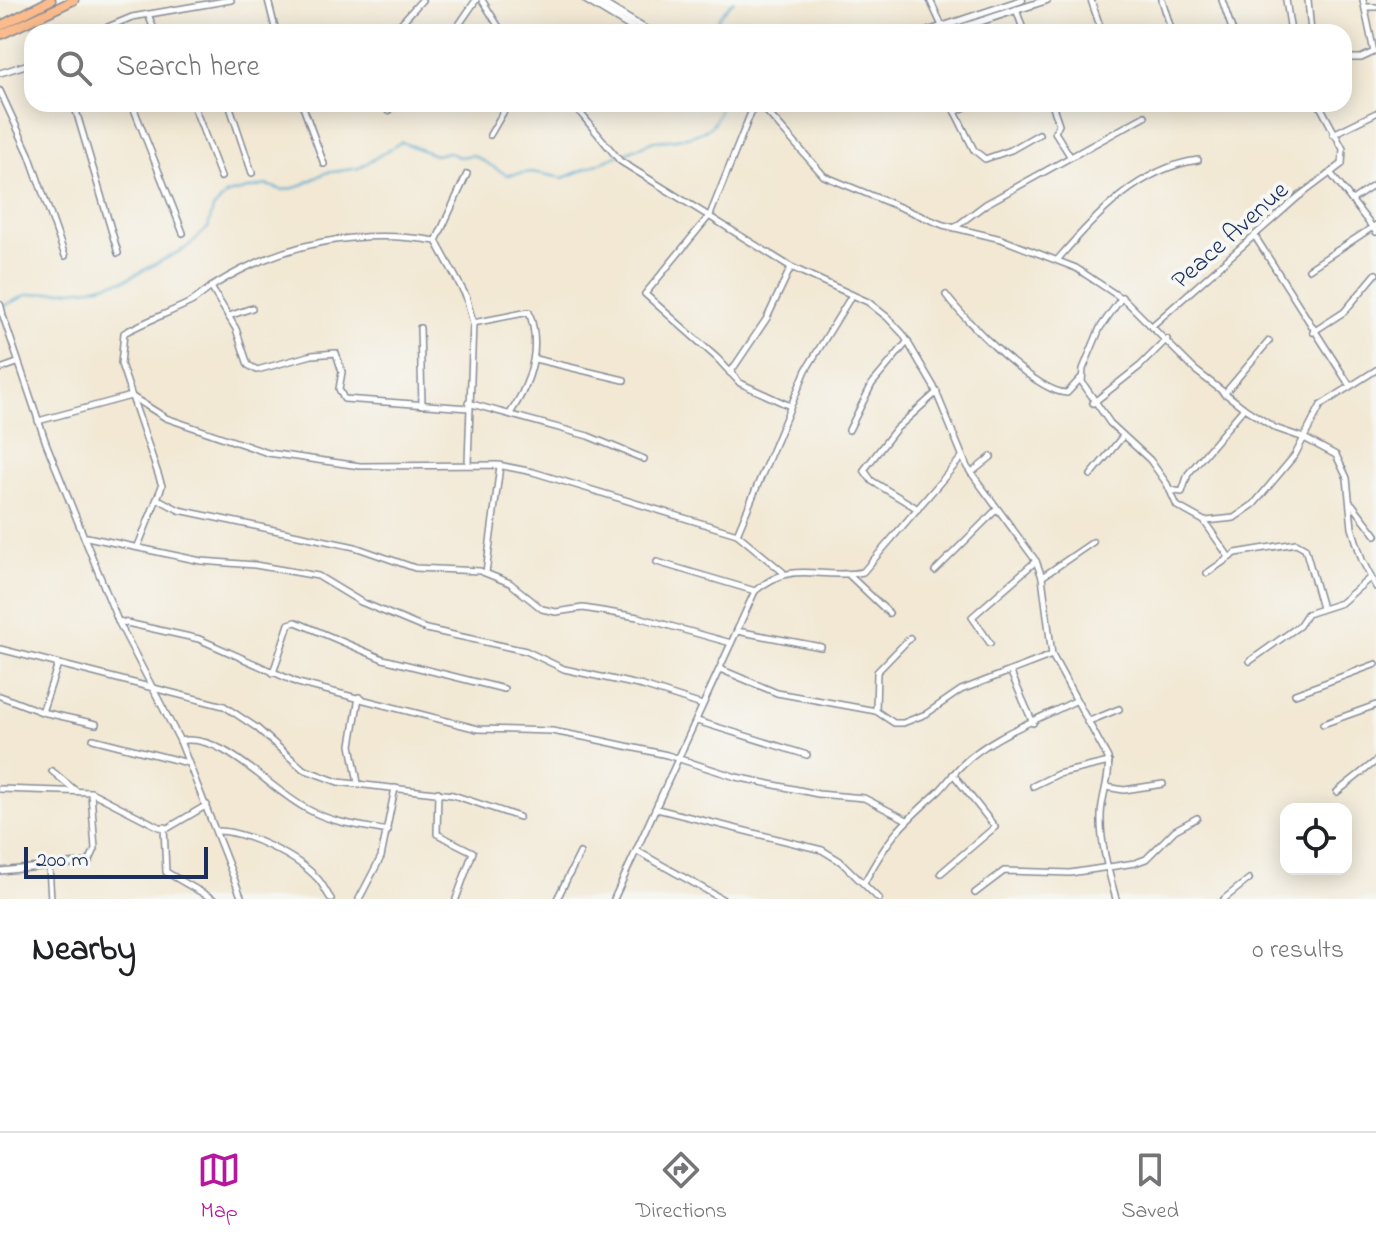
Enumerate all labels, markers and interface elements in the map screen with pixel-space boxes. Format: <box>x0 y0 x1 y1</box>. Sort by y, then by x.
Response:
search box <box>24 24 1352 112</box>
icon: search <box>52 46 96 90</box>
text: Search here <box>116 46 260 90</box>
street label: Peace Avenue <box>1164 173 1298 299</box>
map controls <box>1280 803 1352 875</box>
button: locate <box>1280 803 1352 875</box>
scale bar <box>24 843 208 879</box>
text: 200 m <box>36 845 89 877</box>
text: Nearby <box>32 926 136 976</box>
text: 0 results <box>1252 932 1344 970</box>
tab: Map <box>197 1148 241 1228</box>
tab: Directions <box>636 1148 727 1228</box>
tab: Saved <box>1121 1148 1179 1228</box>

